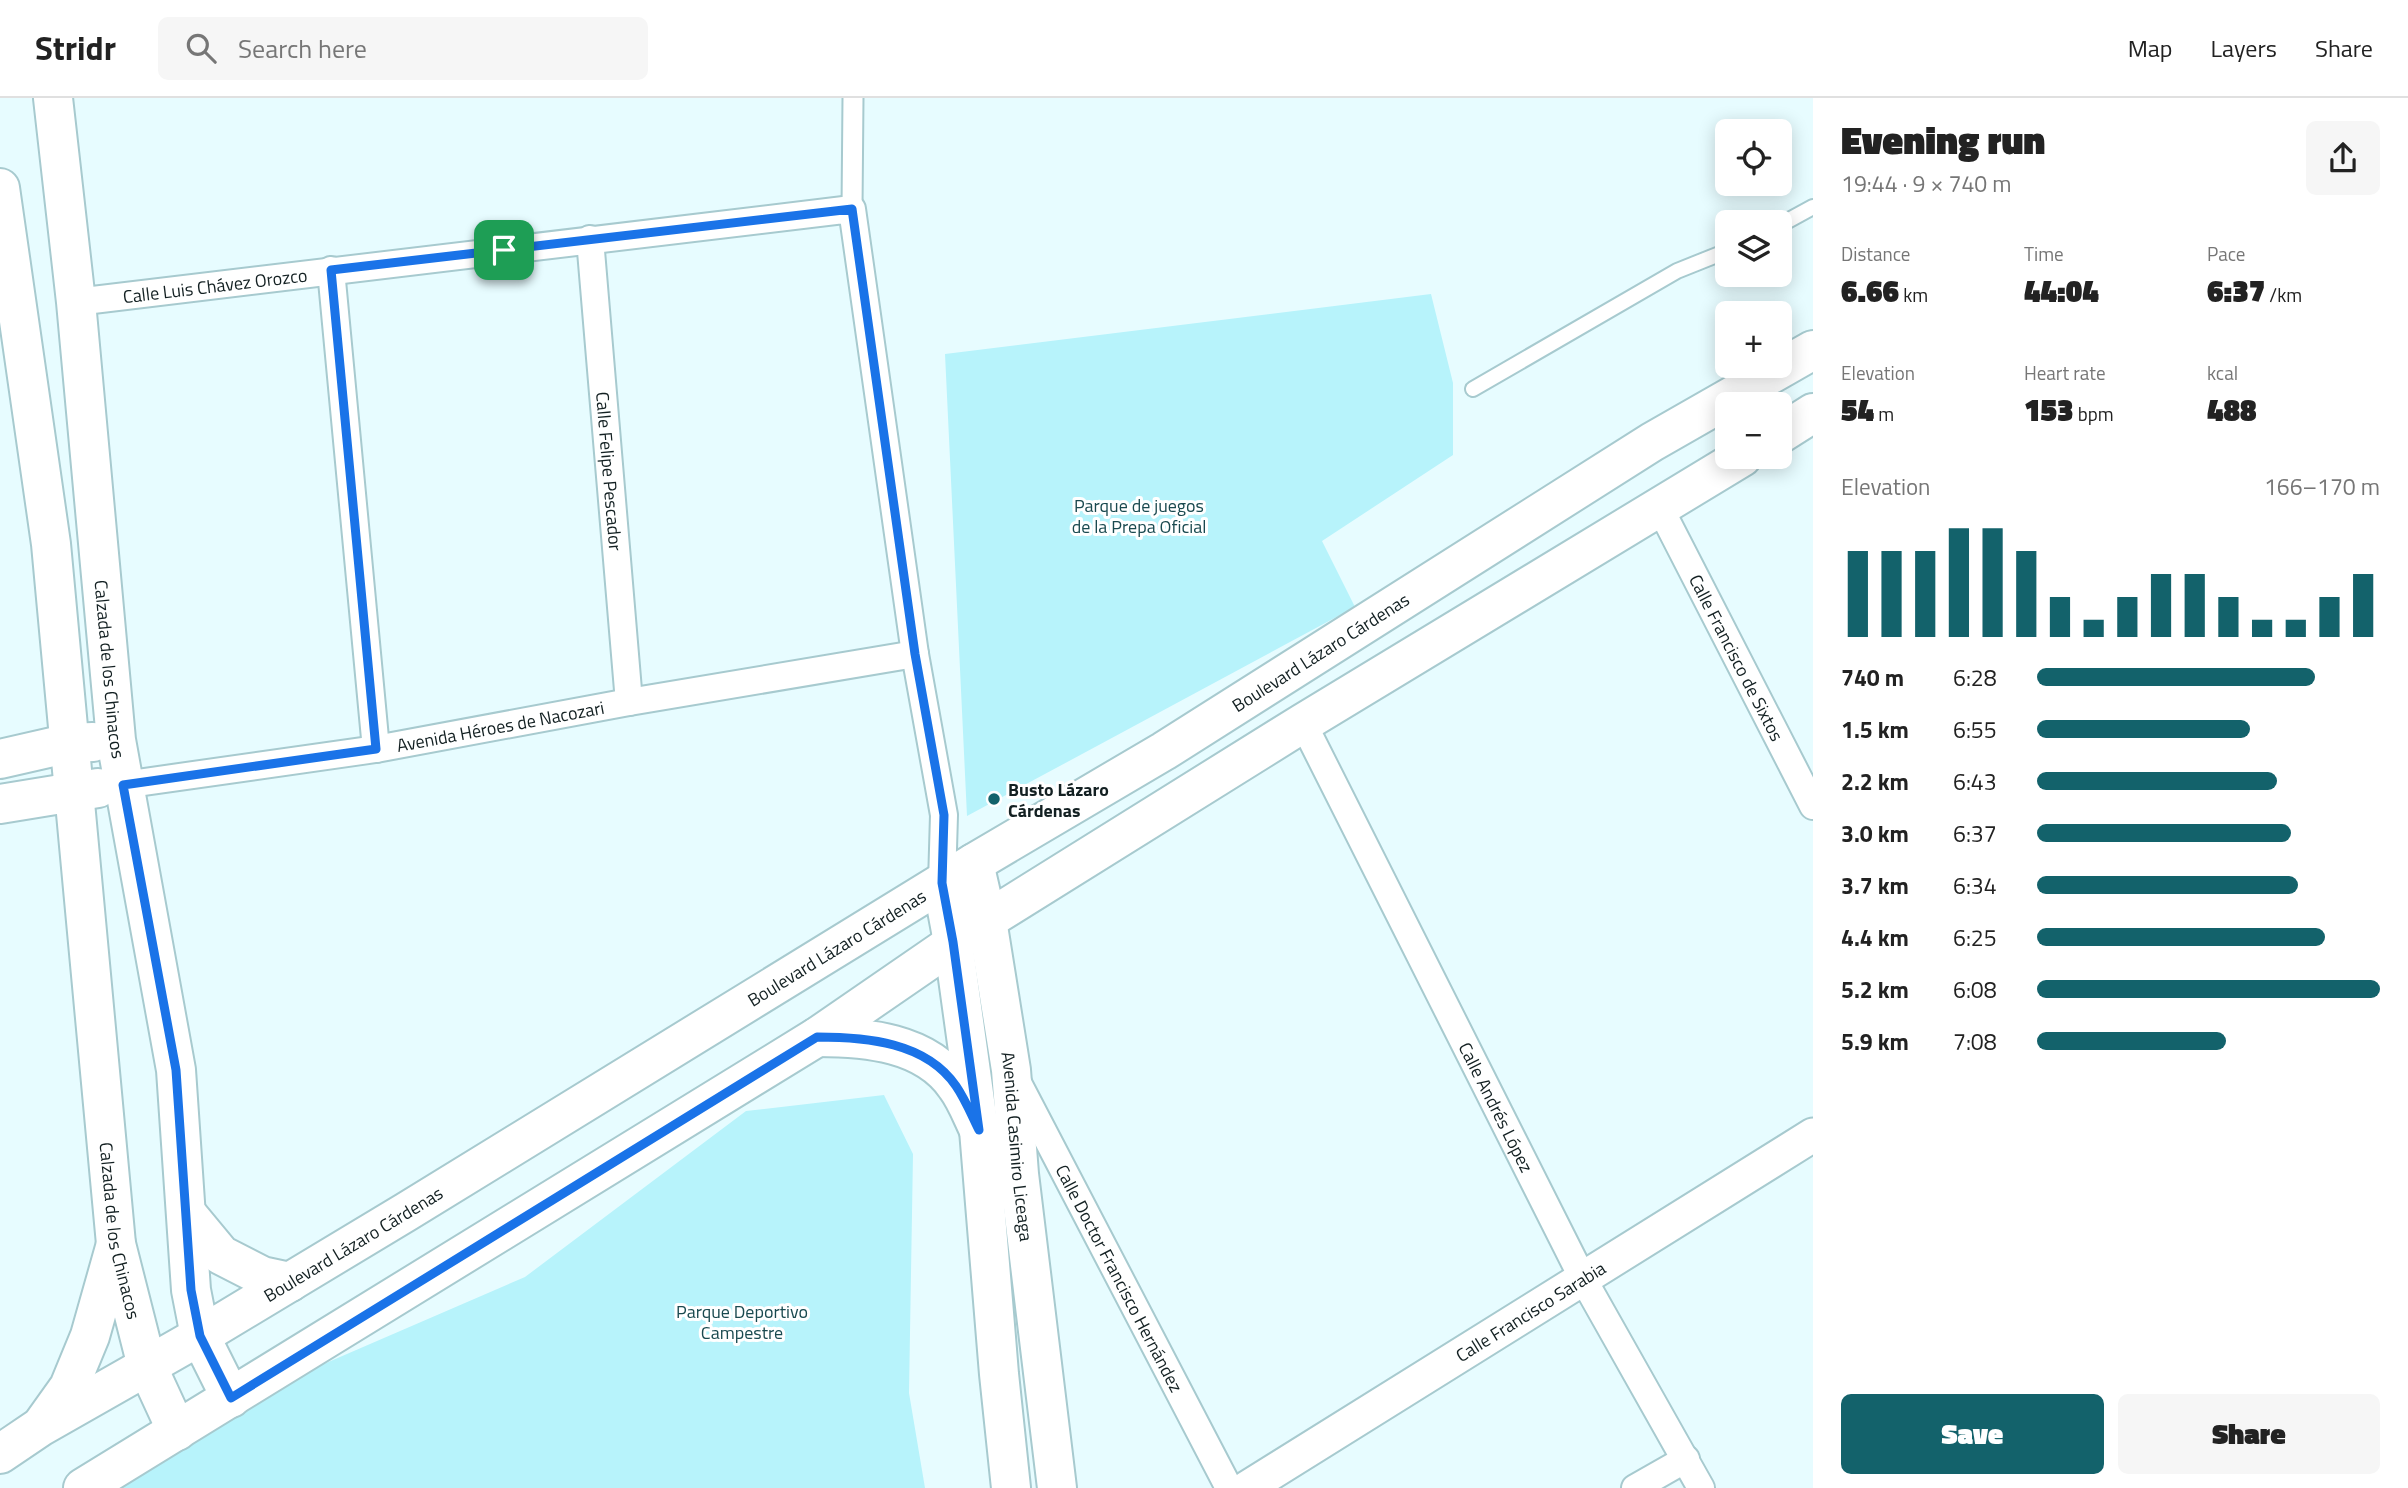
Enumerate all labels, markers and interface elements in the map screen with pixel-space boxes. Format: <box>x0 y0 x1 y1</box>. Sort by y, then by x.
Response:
search box <box>158 17 648 80</box>
text: Stridr <box>35 23 116 73</box>
icon: search <box>182 29 220 67</box>
text: Search here <box>238 29 367 68</box>
text: Map <box>2128 30 2173 66</box>
text: Layers <box>2211 30 2277 66</box>
text: Share <box>2315 30 2373 66</box>
text: Evening run <box>1841 111 2045 169</box>
map controls <box>1715 119 1792 469</box>
button: locate <box>1715 119 1792 196</box>
button: share <box>2306 121 2380 195</box>
text: 19:44 · 9 × 740 m <box>1841 166 2011 201</box>
button: layers <box>1715 210 1792 287</box>
pin <box>474 220 534 280</box>
icon: arrive <box>485 231 523 269</box>
text: Distance <box>1841 239 1910 268</box>
text: Time <box>2024 239 2064 268</box>
text: Pace <box>2207 239 2245 268</box>
street label: Calle Luis Chávez Orozco <box>121 261 309 310</box>
text: 6.66 <box>1841 268 1899 314</box>
text: 44:04 <box>2024 268 2099 314</box>
text: 6:37 <box>2207 268 2265 314</box>
text: km <box>1899 280 1928 309</box>
text: /km <box>2265 280 2302 309</box>
button: + <box>1715 301 1792 378</box>
text: Elevation <box>1841 358 1915 387</box>
text: Heart rate <box>2024 358 2106 387</box>
text: kcal <box>2207 358 2238 387</box>
text: 54 <box>1841 387 1874 433</box>
text: 153 <box>2024 387 2074 433</box>
text: 488 <box>2207 387 2257 433</box>
street label: Calle Felipe Pescador <box>589 391 630 552</box>
button: − <box>1715 392 1792 469</box>
text: m <box>1874 399 1894 428</box>
text: bpm <box>2074 399 2114 428</box>
text: Elevation <box>1841 469 1930 504</box>
text: 166–170 m <box>2264 469 2380 504</box>
park label: Parque de juegos de la Prepa Oficial <box>1072 492 1206 540</box>
street label: Calle Francisco de Sixtos <box>1683 569 1791 746</box>
street label: Calzada de los Chinacos <box>88 579 133 761</box>
street label: Boulevard Lázaro Cárdenas <box>1226 586 1414 718</box>
text: 740 m <box>1841 660 1904 695</box>
text: 6:28 <box>1953 660 1997 695</box>
street label: Avenida Héroes de Nacozari <box>394 693 606 758</box>
text: 1.5 km <box>1841 712 1909 747</box>
text: 6:55 <box>1953 712 1997 747</box>
text: 2.2 km <box>1841 764 1909 799</box>
text: 6:43 <box>1953 764 1997 799</box>
place label: Busto Lázaro Cárdenas <box>1008 776 1109 824</box>
marker: Busto Lázaro Cárdenas <box>986 791 1002 807</box>
text: 3.0 km <box>1841 816 1909 851</box>
text: 6:37 <box>1953 816 1997 851</box>
text: 3.7 km <box>1841 868 1909 903</box>
text: 6:34 <box>1953 868 1997 903</box>
street label: Boulevard Lázaro Cárdenas <box>742 882 931 1013</box>
text: 4.4 km <box>1841 920 1909 955</box>
text: 6:25 <box>1953 920 1997 955</box>
text: 5.2 km <box>1841 972 1909 1007</box>
text: 6:08 <box>1953 972 1997 1007</box>
text: 5.9 km <box>1841 1024 1909 1059</box>
text: 7:08 <box>1953 1024 1997 1059</box>
street label: Calle Andrés López <box>1452 1037 1541 1177</box>
street label: Avenida Casimiro Liceaga <box>995 1049 1041 1243</box>
street label: Calzada de los Chinacos <box>93 1141 148 1322</box>
street label: Calle Doctor Francisco Hernández <box>1049 1160 1190 1397</box>
street label: Boulevard Lázaro Cárdenas <box>258 1179 448 1308</box>
street label: Calle Francisco Sarabia <box>1450 1254 1611 1368</box>
park label: Parque Deportivo Campestre <box>676 1298 808 1346</box>
button: Save <box>1841 1394 2104 1474</box>
button: Share <box>2118 1394 2380 1474</box>

